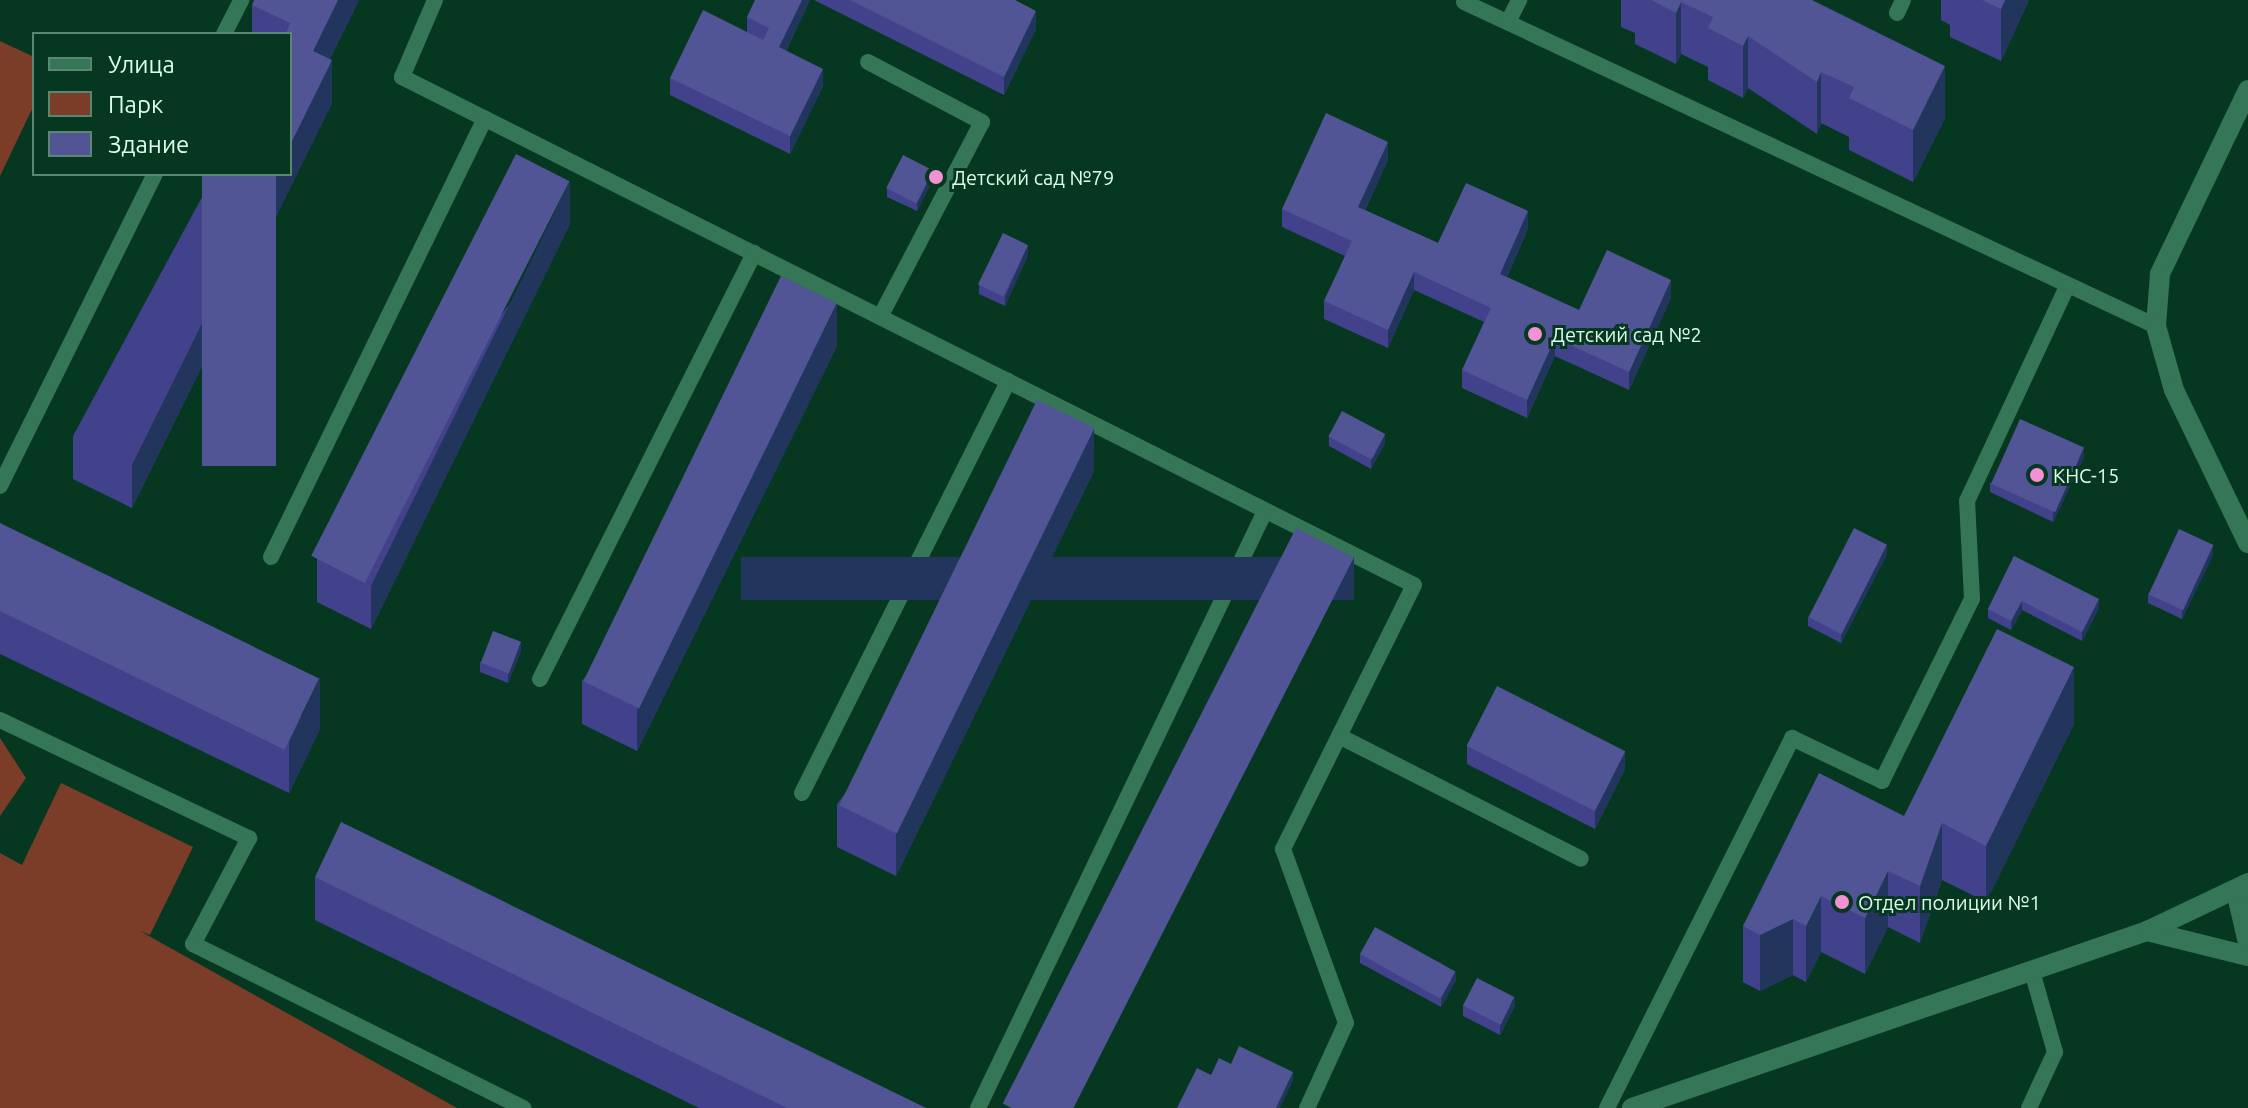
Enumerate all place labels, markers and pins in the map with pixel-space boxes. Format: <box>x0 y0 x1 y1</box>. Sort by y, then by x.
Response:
place label: Детский сад №79 <box>952 165 1114 189</box>
marker: Детский сад №79 <box>927 168 945 186</box>
place label: Детский сад №2 <box>1551 322 1702 346</box>
marker: Детский сад №2 <box>1526 325 1544 343</box>
place label: КНС-15 <box>2053 463 2119 487</box>
marker: КНС-15 <box>2028 466 2046 484</box>
place label: Отдел полиции №1 <box>1858 890 2041 914</box>
marker: Отдел полиции №1 <box>1833 893 1851 911</box>

